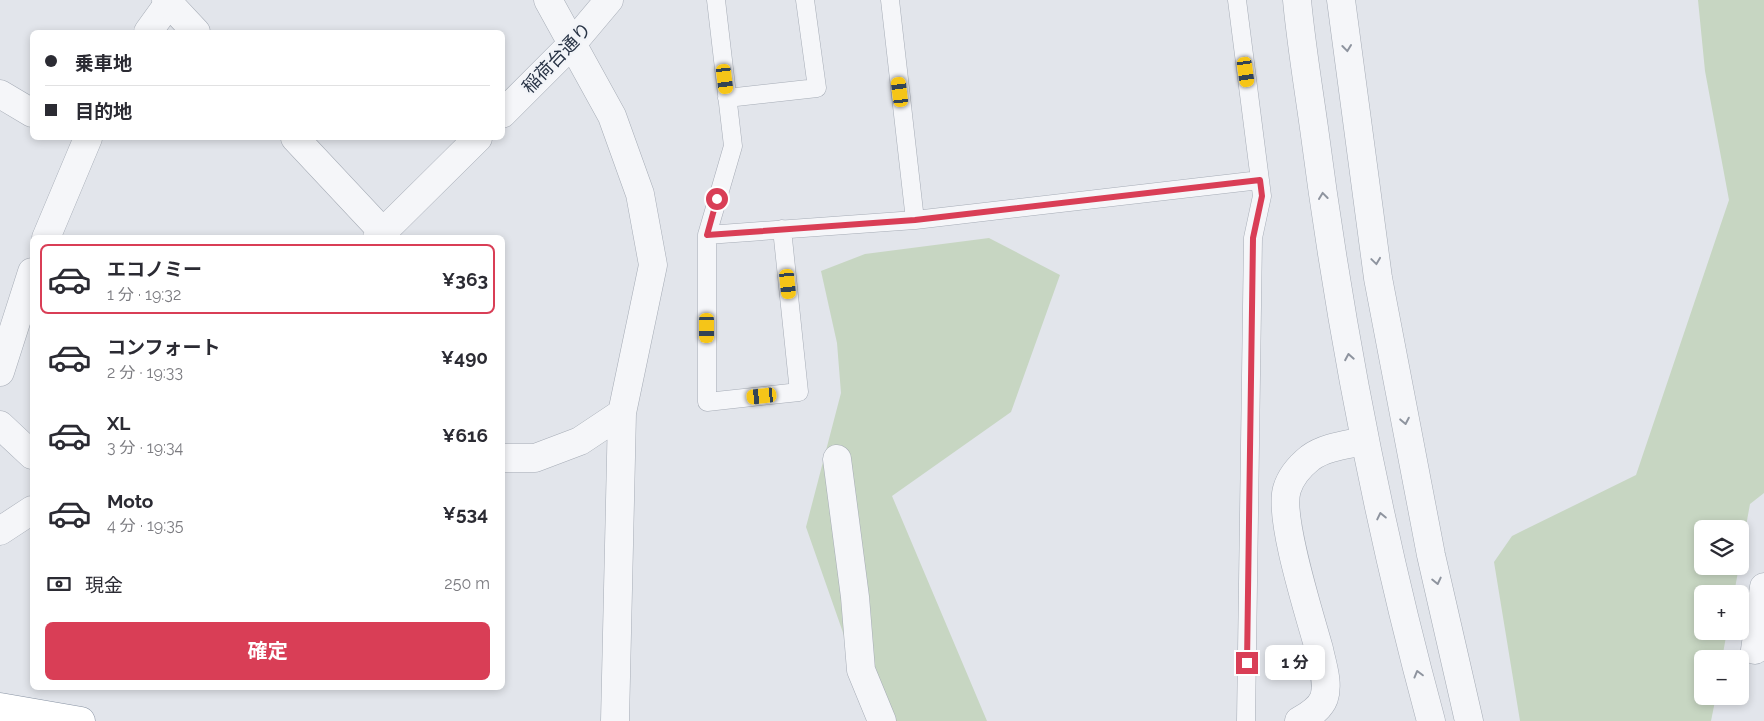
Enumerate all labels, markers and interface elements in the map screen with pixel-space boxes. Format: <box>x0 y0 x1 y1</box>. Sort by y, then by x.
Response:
street label: 稲荷台通り <box>518 18 595 97</box>
one-way arrow <box>1341 45 1352 53</box>
text: 乗車地 <box>75 52 132 74</box>
car <box>1236 56 1255 88</box>
car <box>715 63 734 95</box>
car <box>890 76 909 108</box>
text: 目的地 <box>75 100 132 122</box>
route start <box>706 188 728 210</box>
one-way arrow <box>1318 192 1329 200</box>
icon: car <box>47 257 92 302</box>
text: エコノミー <box>107 258 202 280</box>
one-way arrow <box>1370 258 1381 266</box>
text: ¥363 <box>442 268 488 290</box>
car <box>778 268 797 300</box>
text: 1 分 · 19:32 <box>107 285 181 304</box>
car <box>699 313 714 343</box>
icon: car <box>47 335 92 380</box>
text: コンフォート <box>107 336 220 358</box>
text: ¥490 <box>441 346 488 368</box>
one-way arrow <box>1345 352 1355 361</box>
text: 2 分 · 19:33 <box>107 363 183 382</box>
car <box>746 387 777 405</box>
text: XL <box>107 412 130 434</box>
icon: car <box>47 413 92 458</box>
one-way arrow <box>1399 417 1409 426</box>
text: ¥616 <box>442 424 488 446</box>
text: 3 分 · 19:34 <box>107 438 183 457</box>
text: Moto <box>107 490 153 512</box>
icon: car <box>47 491 92 536</box>
text: ¥534 <box>442 502 488 524</box>
one-way arrow <box>1376 512 1387 520</box>
text: 4 分 · 19:35 <box>107 516 184 535</box>
map controls <box>1694 520 1749 705</box>
button: layers <box>1694 520 1749 575</box>
icon: cash <box>45 570 73 598</box>
text: 現金 <box>85 574 123 596</box>
text: 250 m <box>444 574 490 593</box>
one-way arrow <box>1431 576 1442 585</box>
button: + <box>1694 585 1749 640</box>
button: 確定 <box>45 622 490 680</box>
callout: 1 分 <box>1264 646 1324 680</box>
button: − <box>1694 650 1749 705</box>
route end <box>1236 652 1258 674</box>
text: 1 分 <box>1281 653 1309 672</box>
one-way arrow <box>1414 670 1424 679</box>

